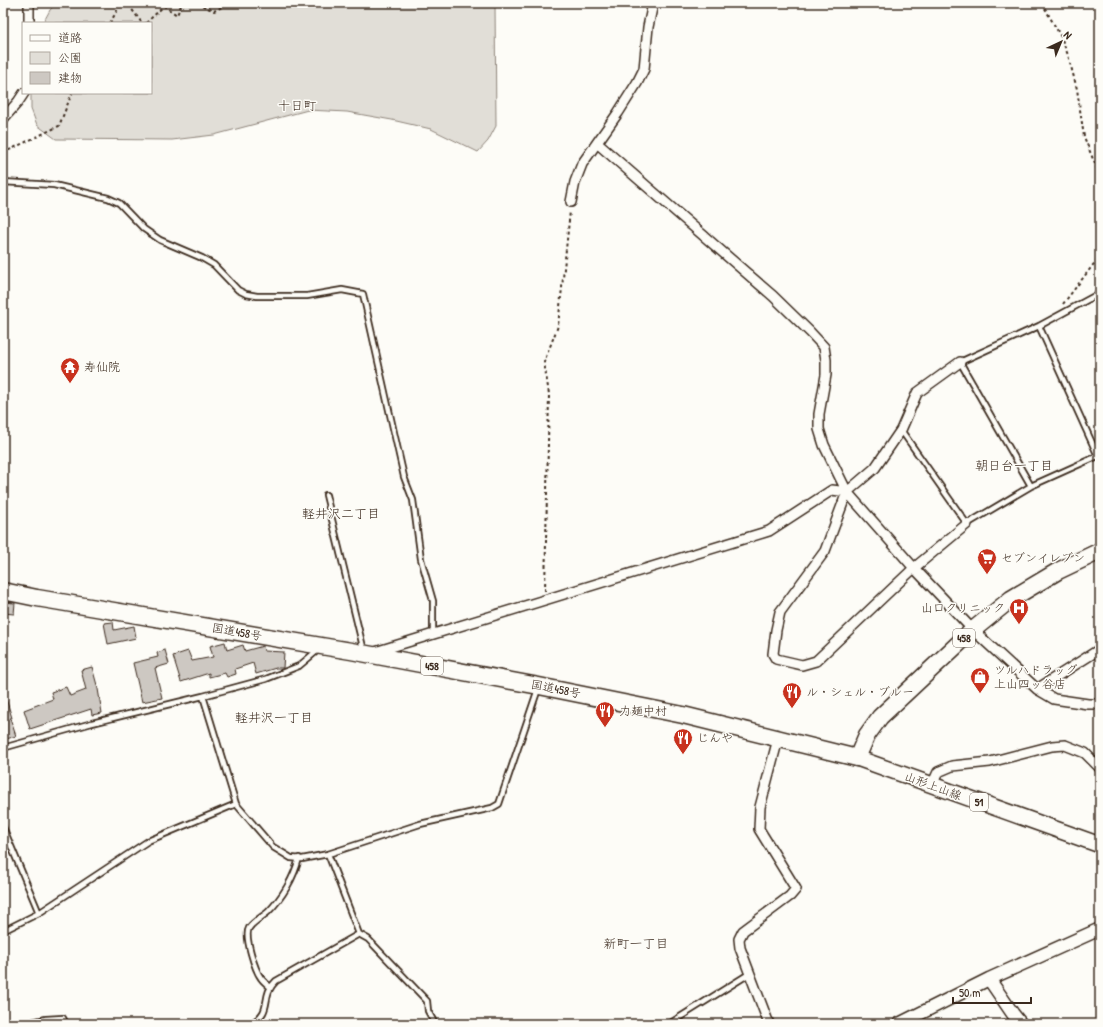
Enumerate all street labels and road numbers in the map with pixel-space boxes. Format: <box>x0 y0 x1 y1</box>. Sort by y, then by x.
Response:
street label: 国道458号 <box>211 619 264 644</box>
road number: 458 <box>953 629 975 647</box>
road number: 458 <box>421 657 443 675</box>
street label: 国道458号 <box>530 675 583 702</box>
street label: 山形上山線 <box>902 767 964 804</box>
road number: 51 <box>970 793 988 811</box>

